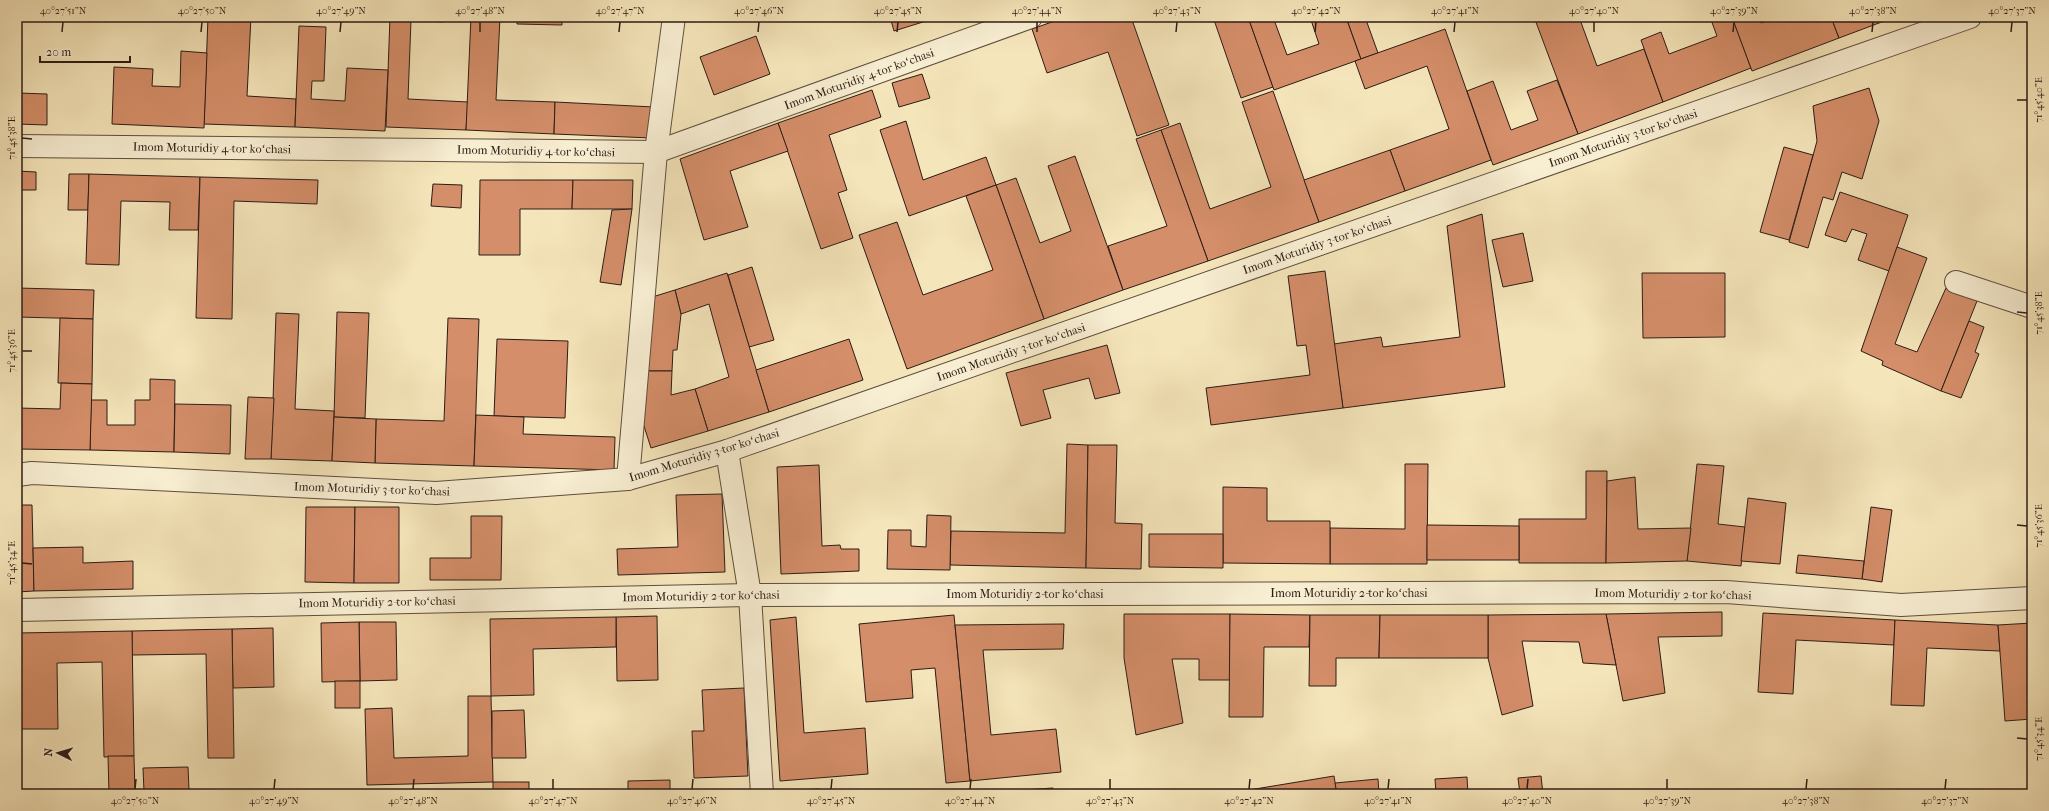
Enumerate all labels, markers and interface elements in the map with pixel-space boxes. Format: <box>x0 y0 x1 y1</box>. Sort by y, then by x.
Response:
text: 40°27'51"N <box>40 5 87 17</box>
text: 40°27'50"N <box>178 5 227 17</box>
text: 40°27'49"N <box>316 5 366 17</box>
text: 40°27'48"N <box>455 5 505 17</box>
text: 40°27'47"N <box>595 5 645 17</box>
text: 40°27'46"N <box>734 5 784 17</box>
text: 40°27'45"N <box>874 5 923 17</box>
text: 40°27'44"N <box>1012 5 1063 17</box>
text: 40°27'43"N <box>1153 5 1202 17</box>
text: 40°27'42"N <box>1291 5 1341 17</box>
text: 40°27'41"N <box>1431 5 1479 17</box>
text: 40°27'40"N <box>1569 5 1619 17</box>
text: 40°27'39"N <box>1710 5 1758 17</box>
text: 40°27'38"N <box>1849 5 1897 17</box>
text: 40°27'37"N <box>1988 5 2036 17</box>
scale bar <box>40 38 130 64</box>
text: 20 m <box>46 45 71 59</box>
street label: Imom Moturidiy 4-tor koʻchasi <box>782 45 936 113</box>
text: 71°45'40"E <box>2033 77 2045 123</box>
street label: Imom Moturidiy 3-tor koʻchasi <box>1547 106 1700 170</box>
text: 71°45'38"E <box>6 116 18 160</box>
street label: Imom Moturidiy 4-tor koʻchasi <box>133 140 292 156</box>
street label: Imom Moturidiy 4-tor koʻchasi <box>457 143 616 159</box>
street label: Imom Moturidiy 3-tor koʻchasi <box>1241 213 1394 277</box>
text: 71°45'38"E <box>2033 291 2045 335</box>
street label: Imom Moturidiy 3-tor koʻchasi <box>935 320 1088 384</box>
text: 71°45'36"E <box>6 329 18 373</box>
street label: Imom Moturidiy 3-tor koʻchasi <box>627 425 781 485</box>
street label: Imom Moturidiy 3-tor koʻchasi <box>294 479 451 499</box>
text: 71°45'36"E <box>2033 504 2045 548</box>
text: 71°45'34"E <box>6 541 18 585</box>
street label: Imom Moturidiy 2-tor koʻchasi <box>1270 586 1428 600</box>
street label: Imom Moturidiy 2-tor koʻchasi <box>1594 586 1752 602</box>
street label: Imom Moturidiy 2-tor koʻchasi <box>946 587 1104 601</box>
street label: Imom Moturidiy 2-tor koʻchasi <box>622 588 780 604</box>
street label: Imom Moturidiy 2-tor koʻchasi <box>298 594 456 610</box>
text: 71°45'34"E <box>2033 717 2045 761</box>
north arrow <box>38 733 78 773</box>
text: N <box>42 747 55 757</box>
text: 40°27'50"N <box>111 795 160 807</box>
text: 40°27'49"N <box>249 795 299 807</box>
text: 40°27'48"N <box>388 795 438 807</box>
text: 40°27'47"N <box>528 795 578 807</box>
text: 40°27'46"N <box>667 795 717 807</box>
text: 40°27'45"N <box>807 795 856 807</box>
text: 40°27'44"N <box>945 795 996 807</box>
text: 40°27'43"N <box>1086 795 1135 807</box>
text: 40°27'42"N <box>1224 795 1274 807</box>
text: 40°27'41"N <box>1364 795 1412 807</box>
text: 40°27'40"N <box>1502 795 1552 807</box>
text: 40°27'39"N <box>1643 795 1691 807</box>
text: 40°27'38"N <box>1782 795 1830 807</box>
text: 40°27'37"N <box>1921 795 1969 807</box>

